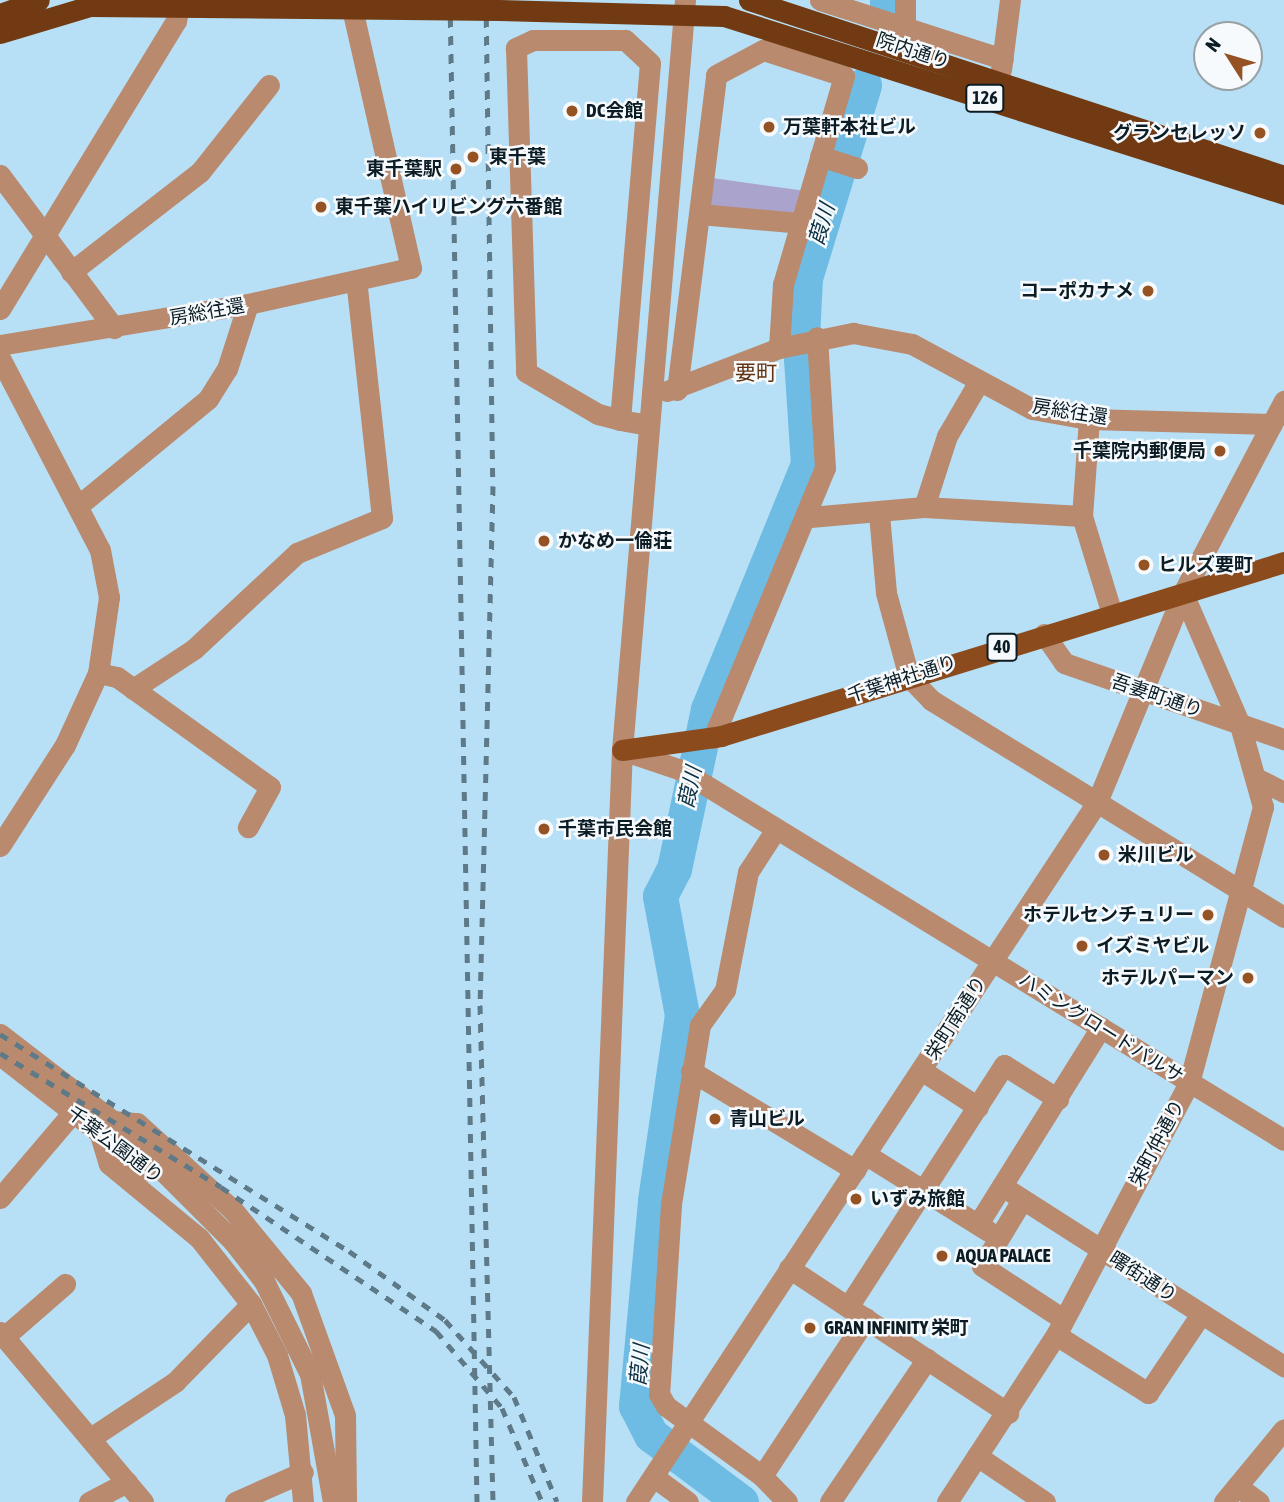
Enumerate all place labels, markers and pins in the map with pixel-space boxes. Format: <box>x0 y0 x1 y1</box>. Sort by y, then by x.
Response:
place label: DC会館 <box>586 100 643 122</box>
marker: DC会館 <box>564 103 580 119</box>
place label: 万葉軒本社ビル <box>783 116 916 138</box>
marker: 万葉軒本社ビル <box>761 119 777 135</box>
place label: グランセレッソ <box>1113 122 1246 144</box>
marker: グランセレッソ <box>1252 125 1268 141</box>
place label: 東千葉 <box>489 146 546 168</box>
marker: 東千葉 <box>463 147 483 167</box>
place label: 東千葉駅 <box>366 158 442 180</box>
marker: 東千葉駅 <box>448 161 464 177</box>
place label: 東千葉ハイリビング六番館 <box>335 196 563 218</box>
marker: 東千葉ハイリビング六番館 <box>313 199 329 215</box>
place label: コーポカナメ <box>1020 280 1134 302</box>
marker: コーポカナメ <box>1140 283 1156 299</box>
place label: 千葉院内郵便局 <box>1073 440 1206 462</box>
marker: 千葉院内郵便局 <box>1212 443 1228 459</box>
place label: かなめ一倫荘 <box>558 530 672 552</box>
marker: かなめ一倫荘 <box>536 533 552 549</box>
place label: ヒルズ要町 <box>1158 554 1253 576</box>
marker: ヒルズ要町 <box>1136 557 1152 573</box>
place label: 千葉市民会館 <box>558 818 672 840</box>
marker: 千葉市民会館 <box>536 821 552 837</box>
place label: 米川ビル <box>1118 844 1194 866</box>
marker: 米川ビル <box>1096 847 1112 863</box>
place label: ホテルセンチュリー <box>1023 904 1194 926</box>
marker: ホテルセンチュリー <box>1200 907 1216 923</box>
place label: イズミヤビル <box>1096 935 1210 957</box>
marker: イズミヤビル <box>1074 938 1090 954</box>
place label: ホテルパーマン <box>1101 967 1234 989</box>
marker: ホテルパーマン <box>1240 970 1256 986</box>
place label: 青山ビル <box>729 1108 805 1130</box>
marker: 青山ビル <box>707 1111 723 1127</box>
place label: いずみ旅館 <box>870 1188 965 1210</box>
marker: いずみ旅館 <box>848 1191 864 1207</box>
place label: AQUA PALACE <box>956 1245 1051 1267</box>
marker: AQUA PALACE <box>934 1248 950 1264</box>
place label: GRAN INFINITY 栄町 <box>824 1317 969 1339</box>
marker: GRAN INFINITY 栄町 <box>802 1320 818 1336</box>

